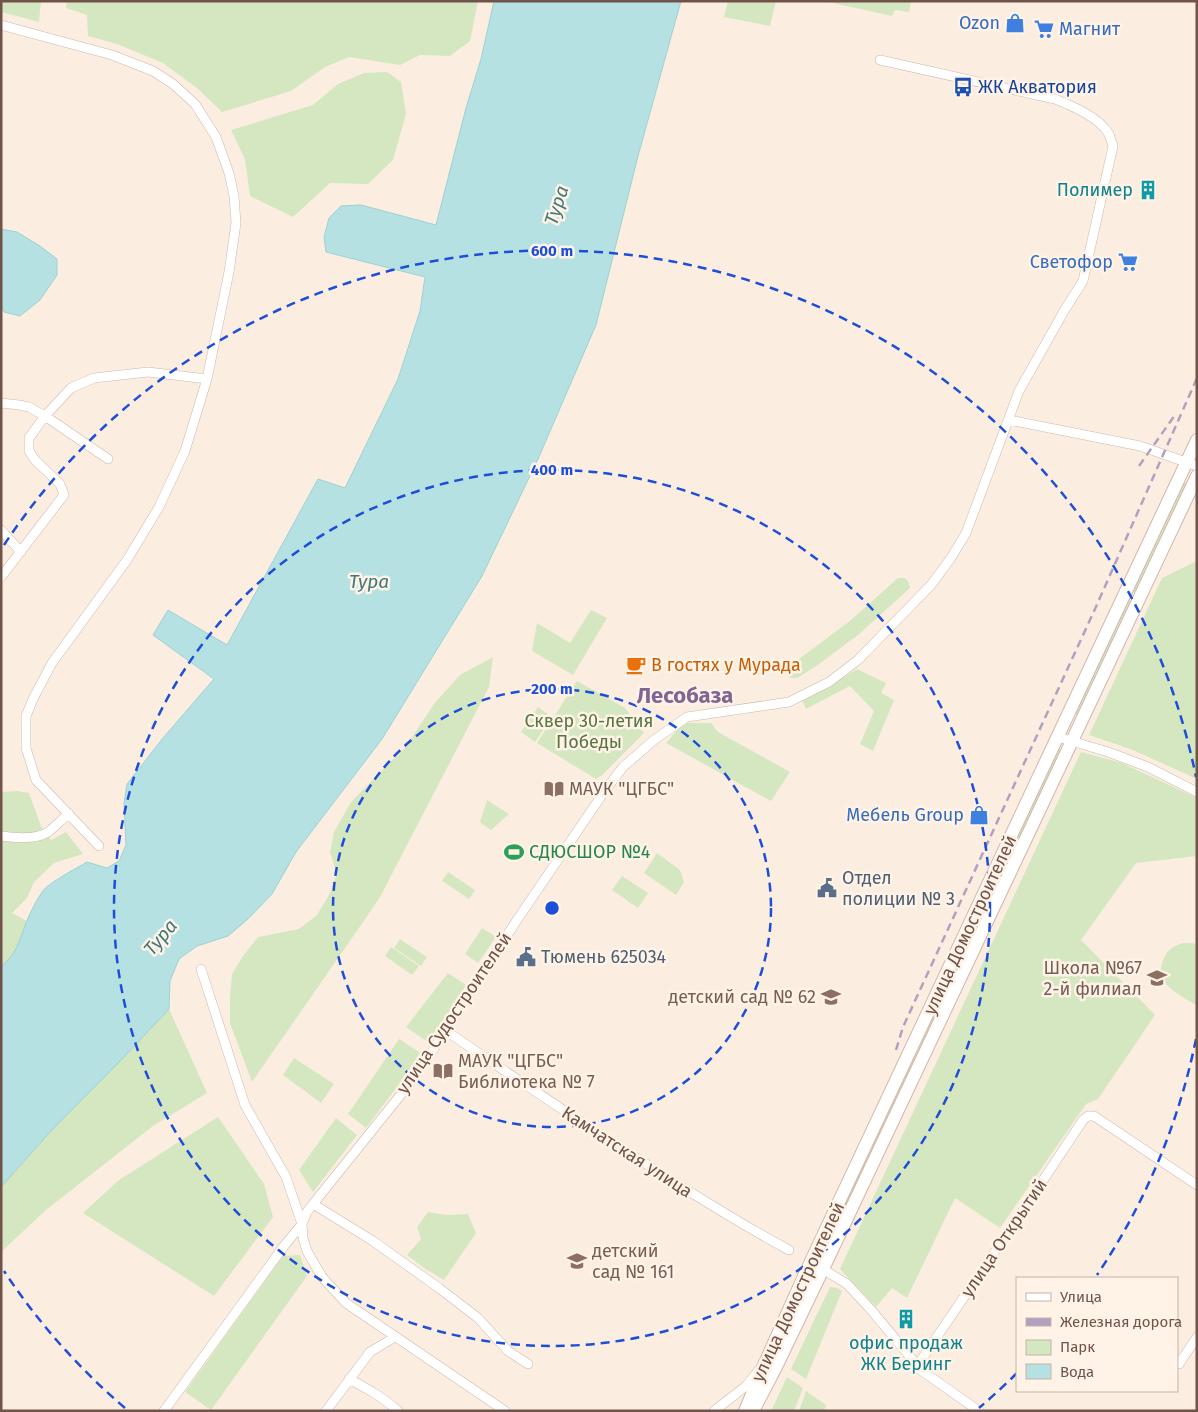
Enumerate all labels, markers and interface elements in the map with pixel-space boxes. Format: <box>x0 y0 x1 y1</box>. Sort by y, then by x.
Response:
place label: Ozon <box>959 12 1000 34</box>
shop icon: Ozon <box>1004 12 1026 34</box>
supermarket icon: Магнит <box>1033 18 1055 40</box>
place label: Магнит <box>1059 18 1121 40</box>
bus stop icon: ЖК Акватория <box>952 76 974 98</box>
place label: ЖК Акватория <box>978 76 1097 98</box>
place label: Полимер <box>1057 179 1133 201</box>
building icon: Полимер <box>1137 179 1159 201</box>
water label: Тура <box>539 183 574 228</box>
text: 600 m <box>531 242 573 260</box>
place label: Светофор <box>1030 251 1113 273</box>
supermarket icon: Светофор <box>1117 251 1139 273</box>
text: 400 m <box>531 461 573 479</box>
water label: Тура <box>349 570 389 593</box>
cafe icon: В гостях у Мурада <box>625 654 647 676</box>
place label: В гостях у Мурада <box>651 654 801 676</box>
text: 200 m <box>531 680 573 698</box>
district label: Лесобаза <box>637 682 733 709</box>
park label: Сквер 30-летия Победы <box>525 710 654 753</box>
library icon: МАУК "ЦГБС" <box>543 778 565 800</box>
place label: МАУК "ЦГБС" <box>569 778 674 800</box>
place label: Мебель Group <box>846 804 964 826</box>
shop icon: Мебель Group <box>968 804 990 826</box>
street label: улица Домостроителей <box>919 832 1021 1018</box>
sports icon: СДЮСШОР №4 <box>503 841 525 863</box>
place label: СДЮСШОР №4 <box>529 841 651 863</box>
place label: Отдел полиции № 3 <box>842 867 955 910</box>
public building icon: Отдел полиции № 3 <box>816 877 838 899</box>
centre of rings <box>543 899 561 917</box>
water label: Тура <box>139 915 182 960</box>
street label: улица Судостроителей <box>392 928 516 1098</box>
public building icon: Тюмень 625034 <box>515 946 537 968</box>
place label: Тюмень 625034 <box>541 946 667 968</box>
place label: Школа №67 2-й филиал <box>1043 957 1142 1000</box>
school or university icon: Школа №67 2-й филиал <box>1146 967 1168 989</box>
place label: детский сад № 62 <box>668 986 816 1008</box>
school or university icon: детский сад № 62 <box>820 986 842 1008</box>
place label: МАУК "ЦГБС" Библиотека № 7 <box>458 1050 595 1093</box>
library icon: МАУК "ЦГБС" Библиотека № 7 <box>432 1060 454 1082</box>
street label: Камчатская улица <box>557 1102 697 1202</box>
street label: улица Открытий <box>956 1174 1052 1302</box>
street label: улица Домостроителей <box>747 1199 849 1385</box>
place label: детский сад № 161 <box>592 1240 674 1283</box>
school or university icon: детский сад № 161 <box>566 1250 588 1272</box>
legend <box>1016 1277 1178 1392</box>
text: Улица <box>1060 1288 1102 1306</box>
building icon: офис продаж ЖК Беринг <box>895 1308 917 1330</box>
text: Железная дорога <box>1060 1313 1182 1331</box>
place label: офис продаж ЖК Беринг <box>849 1332 963 1375</box>
text: Парк <box>1060 1338 1095 1356</box>
text: Вода <box>1060 1363 1094 1381</box>

